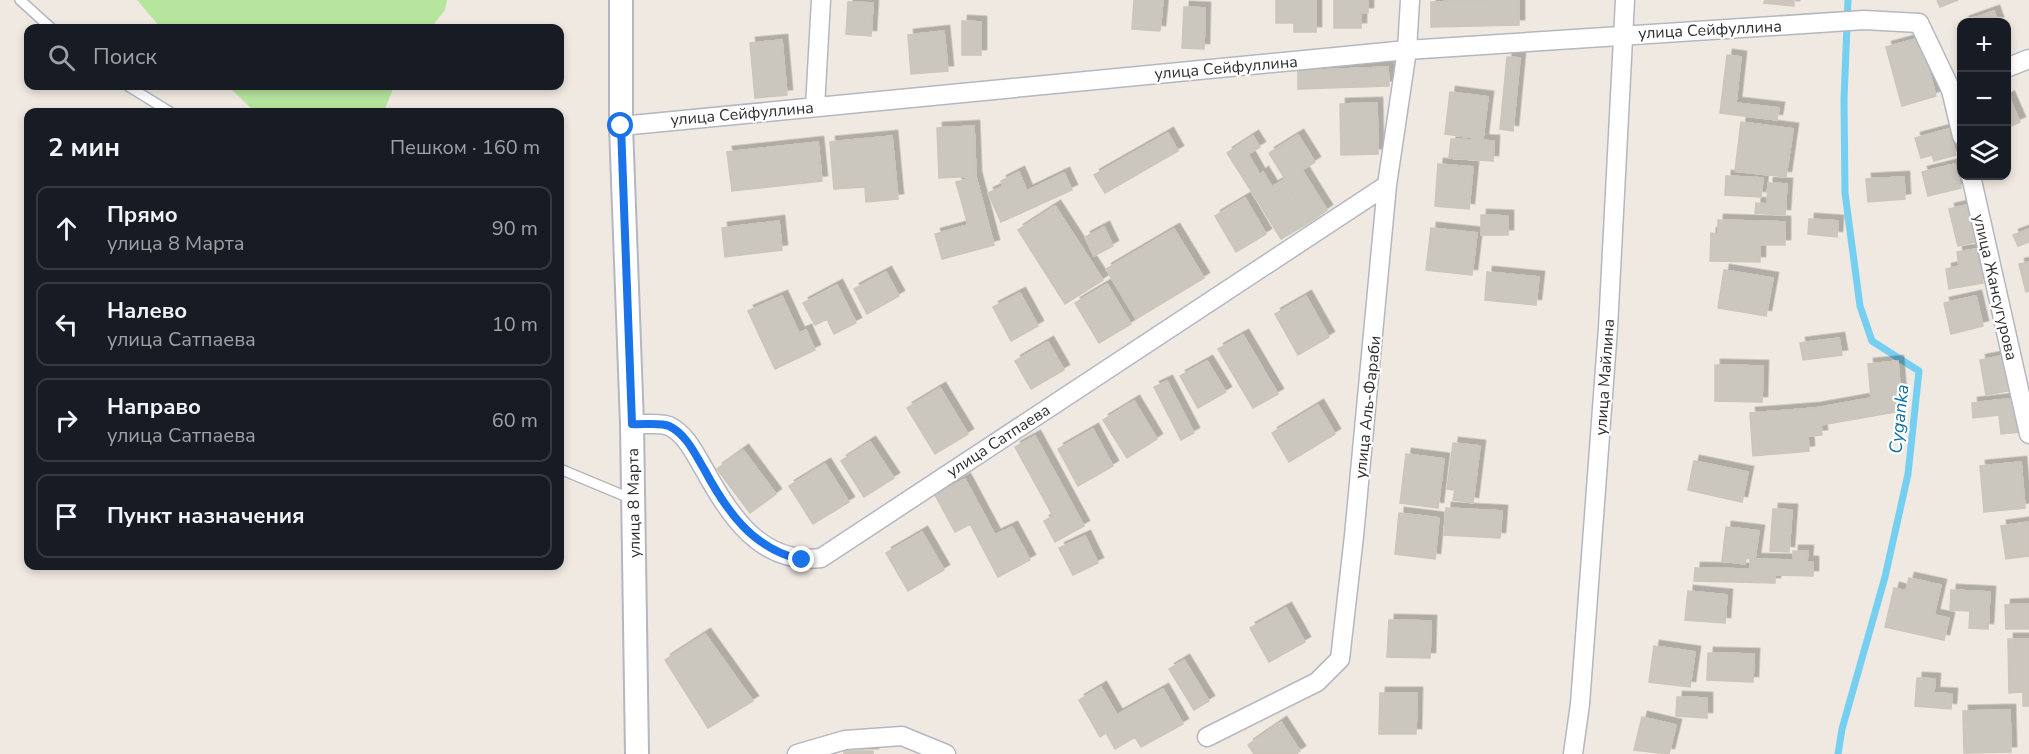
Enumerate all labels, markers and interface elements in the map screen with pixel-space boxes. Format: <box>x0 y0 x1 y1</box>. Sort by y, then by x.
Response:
street label: улица Сейфуллина <box>1638 15 1782 45</box>
map controls <box>1957 18 2011 180</box>
button: + <box>1957 18 2011 72</box>
search box <box>24 24 564 90</box>
icon: search <box>45 41 78 74</box>
text: Поиск <box>93 42 157 72</box>
street label: улица Сейфуллина <box>1154 51 1299 85</box>
button: − <box>1957 72 2011 126</box>
street label: улица Сейфуллина <box>670 97 815 131</box>
route start <box>607 112 633 138</box>
button: layers <box>1957 126 2011 180</box>
text: 2 мин <box>48 130 120 165</box>
text: Пешком · 160 m <box>390 134 540 161</box>
text: Прямо <box>107 200 178 230</box>
icon: ahead <box>50 212 83 245</box>
street label: улица Жансугурова <box>1967 212 2023 363</box>
text: 90 m <box>492 215 538 242</box>
text: улица 8 Марта <box>107 230 244 257</box>
text: Налево <box>107 296 187 326</box>
icon: left <box>50 308 83 341</box>
text: 10 m <box>492 311 538 338</box>
street label: улица Майлина <box>1590 318 1620 436</box>
text: улица Сатпаева <box>107 326 256 353</box>
street label: улица Аль-Фараби <box>1350 335 1386 480</box>
water label: Cyganka <box>1883 383 1915 455</box>
text: Направо <box>107 392 201 422</box>
street label: улица Сатпаева <box>943 399 1054 482</box>
icon: right <box>50 404 83 437</box>
text: 60 m <box>492 407 538 434</box>
text: улица Сатпаева <box>107 422 256 449</box>
street label: улица 8 Марта <box>622 448 646 558</box>
icon: arrive <box>50 500 83 533</box>
text: Пункт назначения <box>107 501 305 531</box>
route end <box>788 546 814 572</box>

